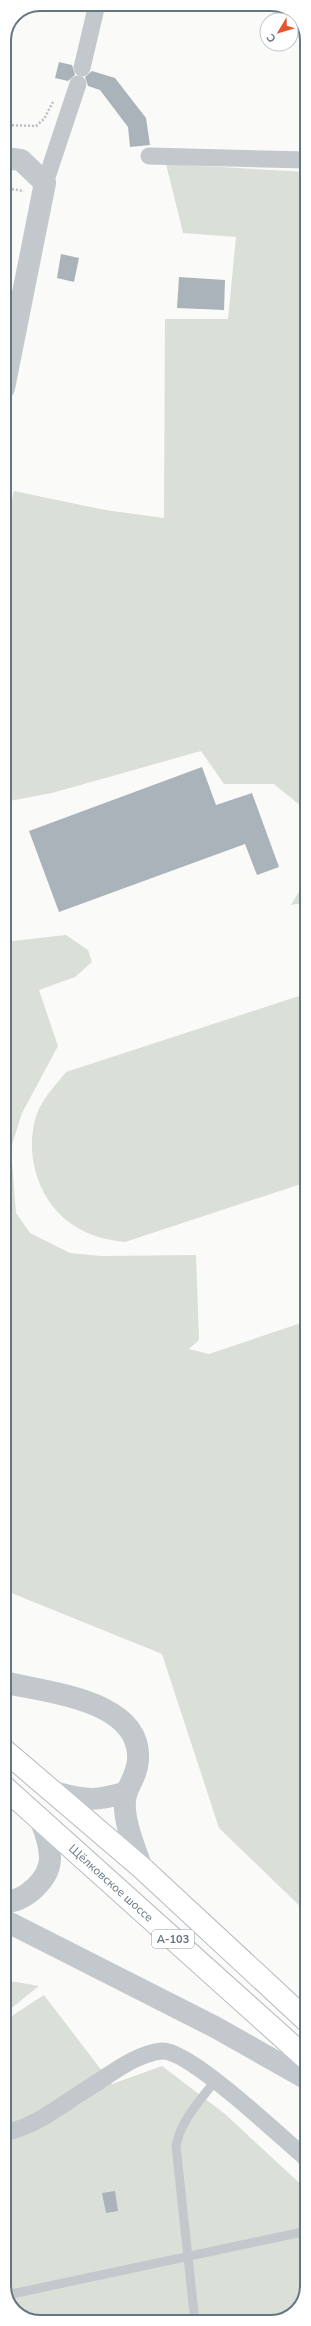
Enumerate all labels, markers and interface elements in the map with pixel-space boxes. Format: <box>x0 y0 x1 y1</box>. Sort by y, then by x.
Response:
north arrow <box>259 12 299 52</box>
text: С <box>263 30 280 45</box>
street label: Щёлковское шоссе <box>65 1841 157 1925</box>
road number: А-103 <box>152 1930 194 1948</box>

